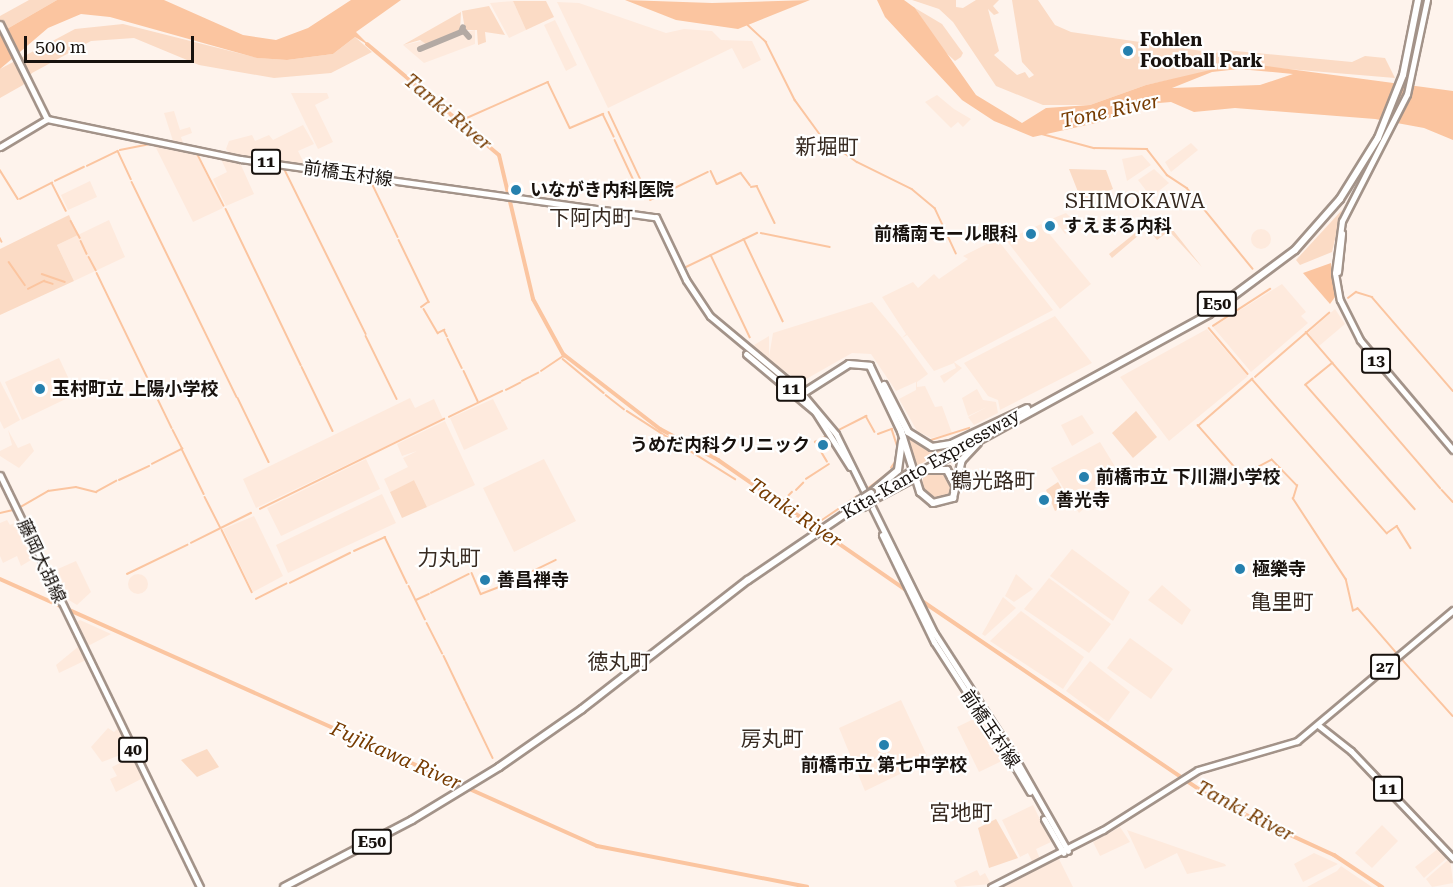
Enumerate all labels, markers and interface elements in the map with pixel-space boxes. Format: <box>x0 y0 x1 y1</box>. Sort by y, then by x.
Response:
scale bar <box>27 24 196 62</box>
place label: Fohlen Football Park <box>1140 30 1263 72</box>
text: 500 m <box>35 36 86 57</box>
marker: Fohlen Football Park <box>1121 44 1135 58</box>
water label: Tanki River <box>399 68 497 156</box>
water label: Tone River <box>1058 89 1162 133</box>
district label: 新堀町 <box>796 134 858 160</box>
road number: 11 <box>251 149 281 175</box>
street label: 前橋玉村線 <box>302 157 394 191</box>
place label: いながき内科医院 <box>530 179 674 201</box>
marker: いながき内科医院 <box>507 181 525 199</box>
district label: SHIMOKAWA <box>1058 188 1212 214</box>
district label: 下阿内町 <box>549 205 633 231</box>
place label: すえまる内科 <box>1064 215 1172 237</box>
marker: すえまる内科 <box>1041 217 1059 235</box>
place label: 前橋南モール眼科 <box>874 223 1018 245</box>
marker: 前橋南モール眼科 <box>1022 225 1040 243</box>
road number: E50 <box>1196 291 1238 317</box>
road number: 13 <box>1361 348 1391 374</box>
road number: 11 <box>776 376 806 402</box>
place label: 玉村町立 上陽小学校 <box>52 378 219 400</box>
marker: 玉村町立 上陽小学校 <box>33 382 47 396</box>
street label: Kita-Kanto Expressway <box>838 404 1024 524</box>
place label: うめだ内科クリニック <box>630 434 810 456</box>
marker: うめだ内科クリニック <box>814 436 832 454</box>
place label: 前橋市立 下川淵小学校 <box>1096 466 1281 488</box>
district label: 鶴光路町 <box>951 468 1035 494</box>
marker: 前橋市立 下川淵小学校 <box>1077 470 1091 484</box>
water label: Tanki River <box>744 473 846 553</box>
place label: 善光寺 <box>1056 489 1110 511</box>
marker: 善光寺 <box>1037 493 1051 507</box>
street label: 藤岡大胡線 <box>12 516 70 606</box>
district label: 力丸町 <box>418 545 480 571</box>
place label: 極樂寺 <box>1252 558 1306 580</box>
marker: 極樂寺 <box>1233 562 1247 576</box>
place label: 善昌禅寺 <box>497 569 569 591</box>
marker: 善昌禅寺 <box>478 573 492 587</box>
district label: 亀里町 <box>1251 589 1313 615</box>
district label: 徳丸町 <box>588 649 650 675</box>
road number: 27 <box>1370 654 1400 680</box>
street label: 前橋玉村線 <box>956 686 1024 772</box>
water label: Fujikawa River <box>327 716 465 796</box>
district label: 房丸町 <box>741 726 803 752</box>
road number: 40 <box>118 737 148 763</box>
marker: 前橋市立 第七中学校 <box>877 738 891 752</box>
place label: 前橋市立 第七中学校 <box>801 754 967 776</box>
water label: Tanki River <box>1192 775 1298 847</box>
road number: 11 <box>1373 776 1403 802</box>
district label: 宮地町 <box>930 800 992 826</box>
road number: E50 <box>351 829 393 855</box>

